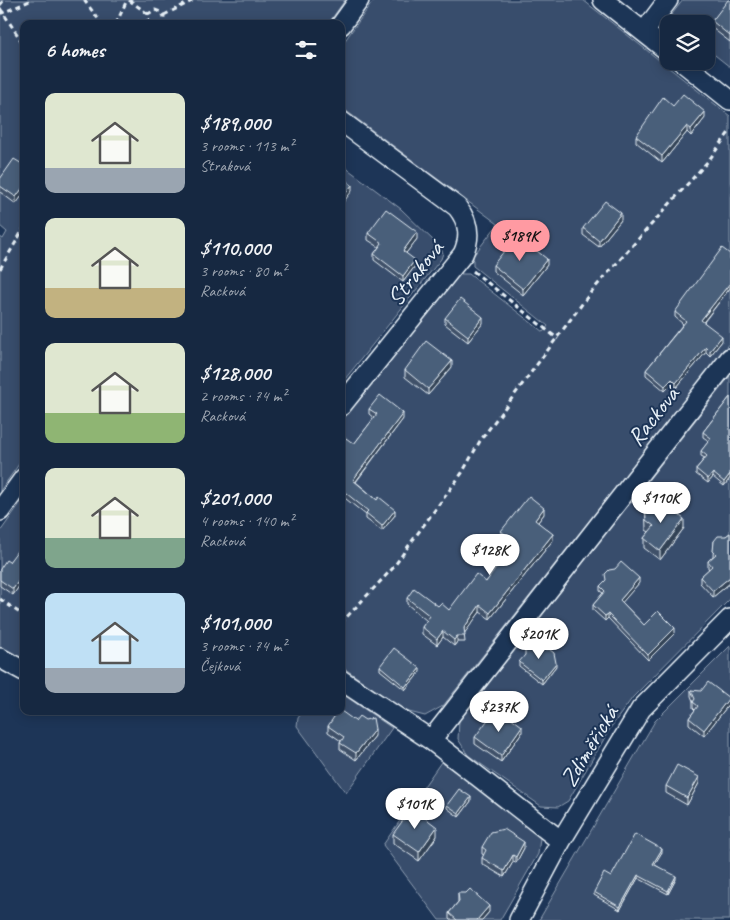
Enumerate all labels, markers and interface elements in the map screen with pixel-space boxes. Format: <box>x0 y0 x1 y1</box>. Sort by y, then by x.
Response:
map controls <box>660 15 715 70</box>
button: layers <box>660 15 715 70</box>
icon: filters <box>292 36 320 64</box>
text: 6 homes <box>45 37 105 63</box>
text: $189,000 <box>200 110 270 136</box>
icon: home <box>85 113 145 173</box>
text: 3 rooms · 113 m² <box>200 136 294 156</box>
text: Straková <box>200 156 250 176</box>
pin: $189K <box>485 220 555 262</box>
text: $189K <box>502 226 538 246</box>
street label: Straková <box>380 232 451 312</box>
text: $110,000 <box>200 235 270 261</box>
icon: home <box>85 238 145 298</box>
text: 3 rooms · 80 m² <box>200 261 286 281</box>
text: Racková <box>200 281 245 301</box>
text: $128,000 <box>200 360 270 386</box>
icon: home <box>85 363 145 423</box>
street label: Racková <box>620 378 687 452</box>
text: 2 rooms · 74 m² <box>200 386 286 406</box>
text: Racková <box>200 406 245 426</box>
pin: $110K <box>626 482 696 524</box>
text: $201,000 <box>200 485 270 511</box>
icon: home <box>85 488 145 548</box>
text: $110K <box>643 488 679 508</box>
text: 4 rooms · 140 m² <box>200 511 294 531</box>
text: Racková <box>200 531 245 551</box>
pin: $128K <box>455 534 525 576</box>
text: $128K <box>472 540 508 560</box>
text: $101,000 <box>200 610 270 636</box>
icon: home <box>85 613 145 673</box>
pin: $201K <box>504 618 574 660</box>
text: $201K <box>521 624 557 644</box>
text: 3 rooms · 74 m² <box>200 636 286 656</box>
text: Čejková <box>200 656 240 676</box>
pin: $237K <box>464 690 534 733</box>
text: $237K <box>481 697 517 717</box>
street label: Zdiměřická <box>553 698 626 792</box>
pin: $101K <box>380 788 450 830</box>
text: $101K <box>397 794 433 814</box>

